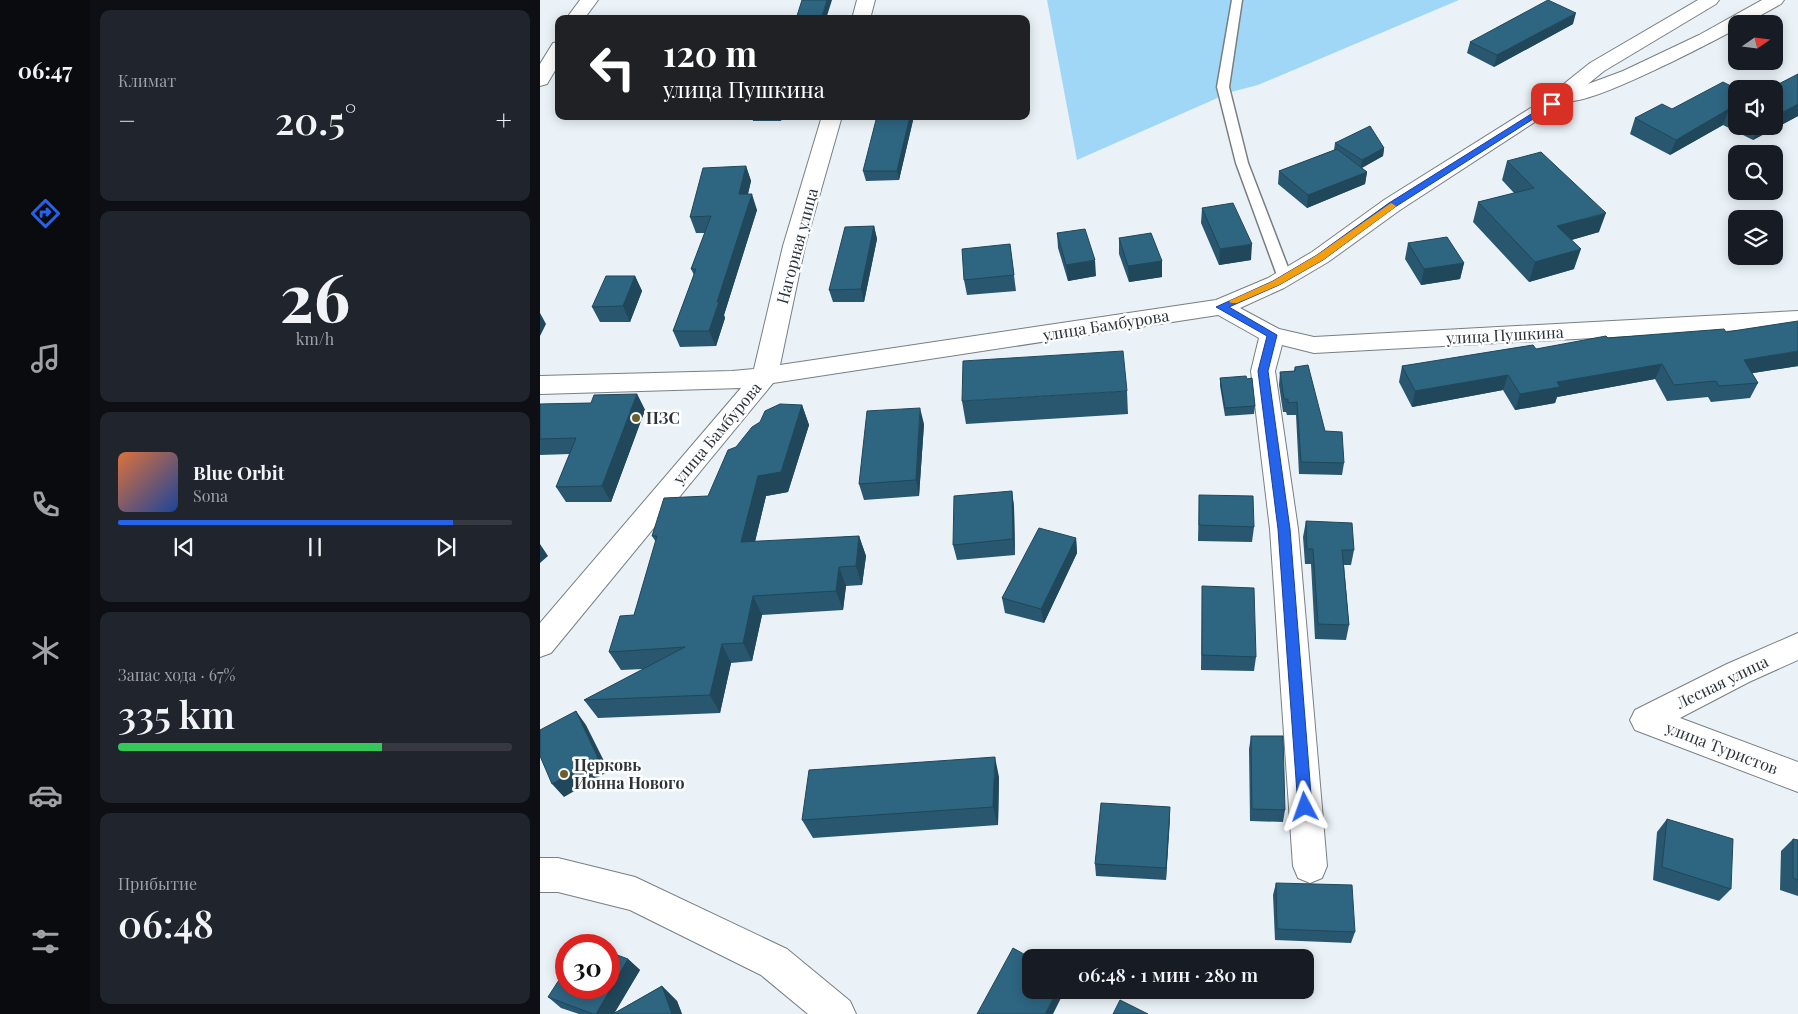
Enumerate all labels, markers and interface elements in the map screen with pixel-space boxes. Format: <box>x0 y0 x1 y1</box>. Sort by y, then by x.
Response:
north arrow <box>1728 15 1782 70</box>
map controls <box>1728 15 1783 265</box>
text: 120 m <box>663 29 757 76</box>
icon: left <box>580 35 645 100</box>
text: 06:47 <box>18 55 72 85</box>
text: Климат <box>118 70 176 91</box>
text: улица Пушкина <box>663 74 825 104</box>
button: sound <box>1728 80 1783 135</box>
pin <box>1531 83 1573 125</box>
icon: arrive <box>1538 90 1566 118</box>
text: 20.5° <box>275 94 357 145</box>
text: − <box>118 101 136 138</box>
text: + <box>496 101 512 138</box>
button: search <box>1728 145 1783 200</box>
street label: Нагорная улица <box>771 186 822 306</box>
icon: directions <box>28 196 63 231</box>
button: layers <box>1728 210 1783 265</box>
text: 26 <box>280 252 350 338</box>
street label: улица Бамбурова <box>1040 304 1170 345</box>
street label: улица Пушкина <box>1445 321 1564 348</box>
text: km/h <box>296 328 334 349</box>
icon: music <box>28 341 63 376</box>
street label: улица Бамбурова <box>667 377 766 489</box>
place label: ПЗС <box>646 407 680 428</box>
marker: ПЗС <box>630 412 642 424</box>
text: Blue Orbit <box>193 459 284 485</box>
text: Sona <box>193 485 228 506</box>
icon: phone <box>28 487 63 522</box>
icon: previous <box>170 533 198 561</box>
icon: pause <box>301 533 329 561</box>
icon: next <box>432 533 460 561</box>
icon: climate <box>28 633 63 668</box>
street label: Лесная улица <box>1671 650 1771 713</box>
text: Запас хода · 67% <box>118 664 235 685</box>
text: 335 km <box>118 688 235 739</box>
street label: улица Туристов <box>1662 716 1782 779</box>
place label: Церковь Ионна Нового <box>574 754 685 793</box>
marker: Церковь Ионна Нового <box>558 768 570 780</box>
icon: car <box>28 778 63 813</box>
position arrow <box>1278 780 1330 832</box>
text: Прибытие <box>118 873 197 894</box>
text: 06:48 <box>118 897 214 948</box>
icon: filters <box>28 924 63 959</box>
speed limit sign: 30 <box>555 934 620 999</box>
text: 06:48 · 1 мин · 280 m <box>1078 961 1258 987</box>

